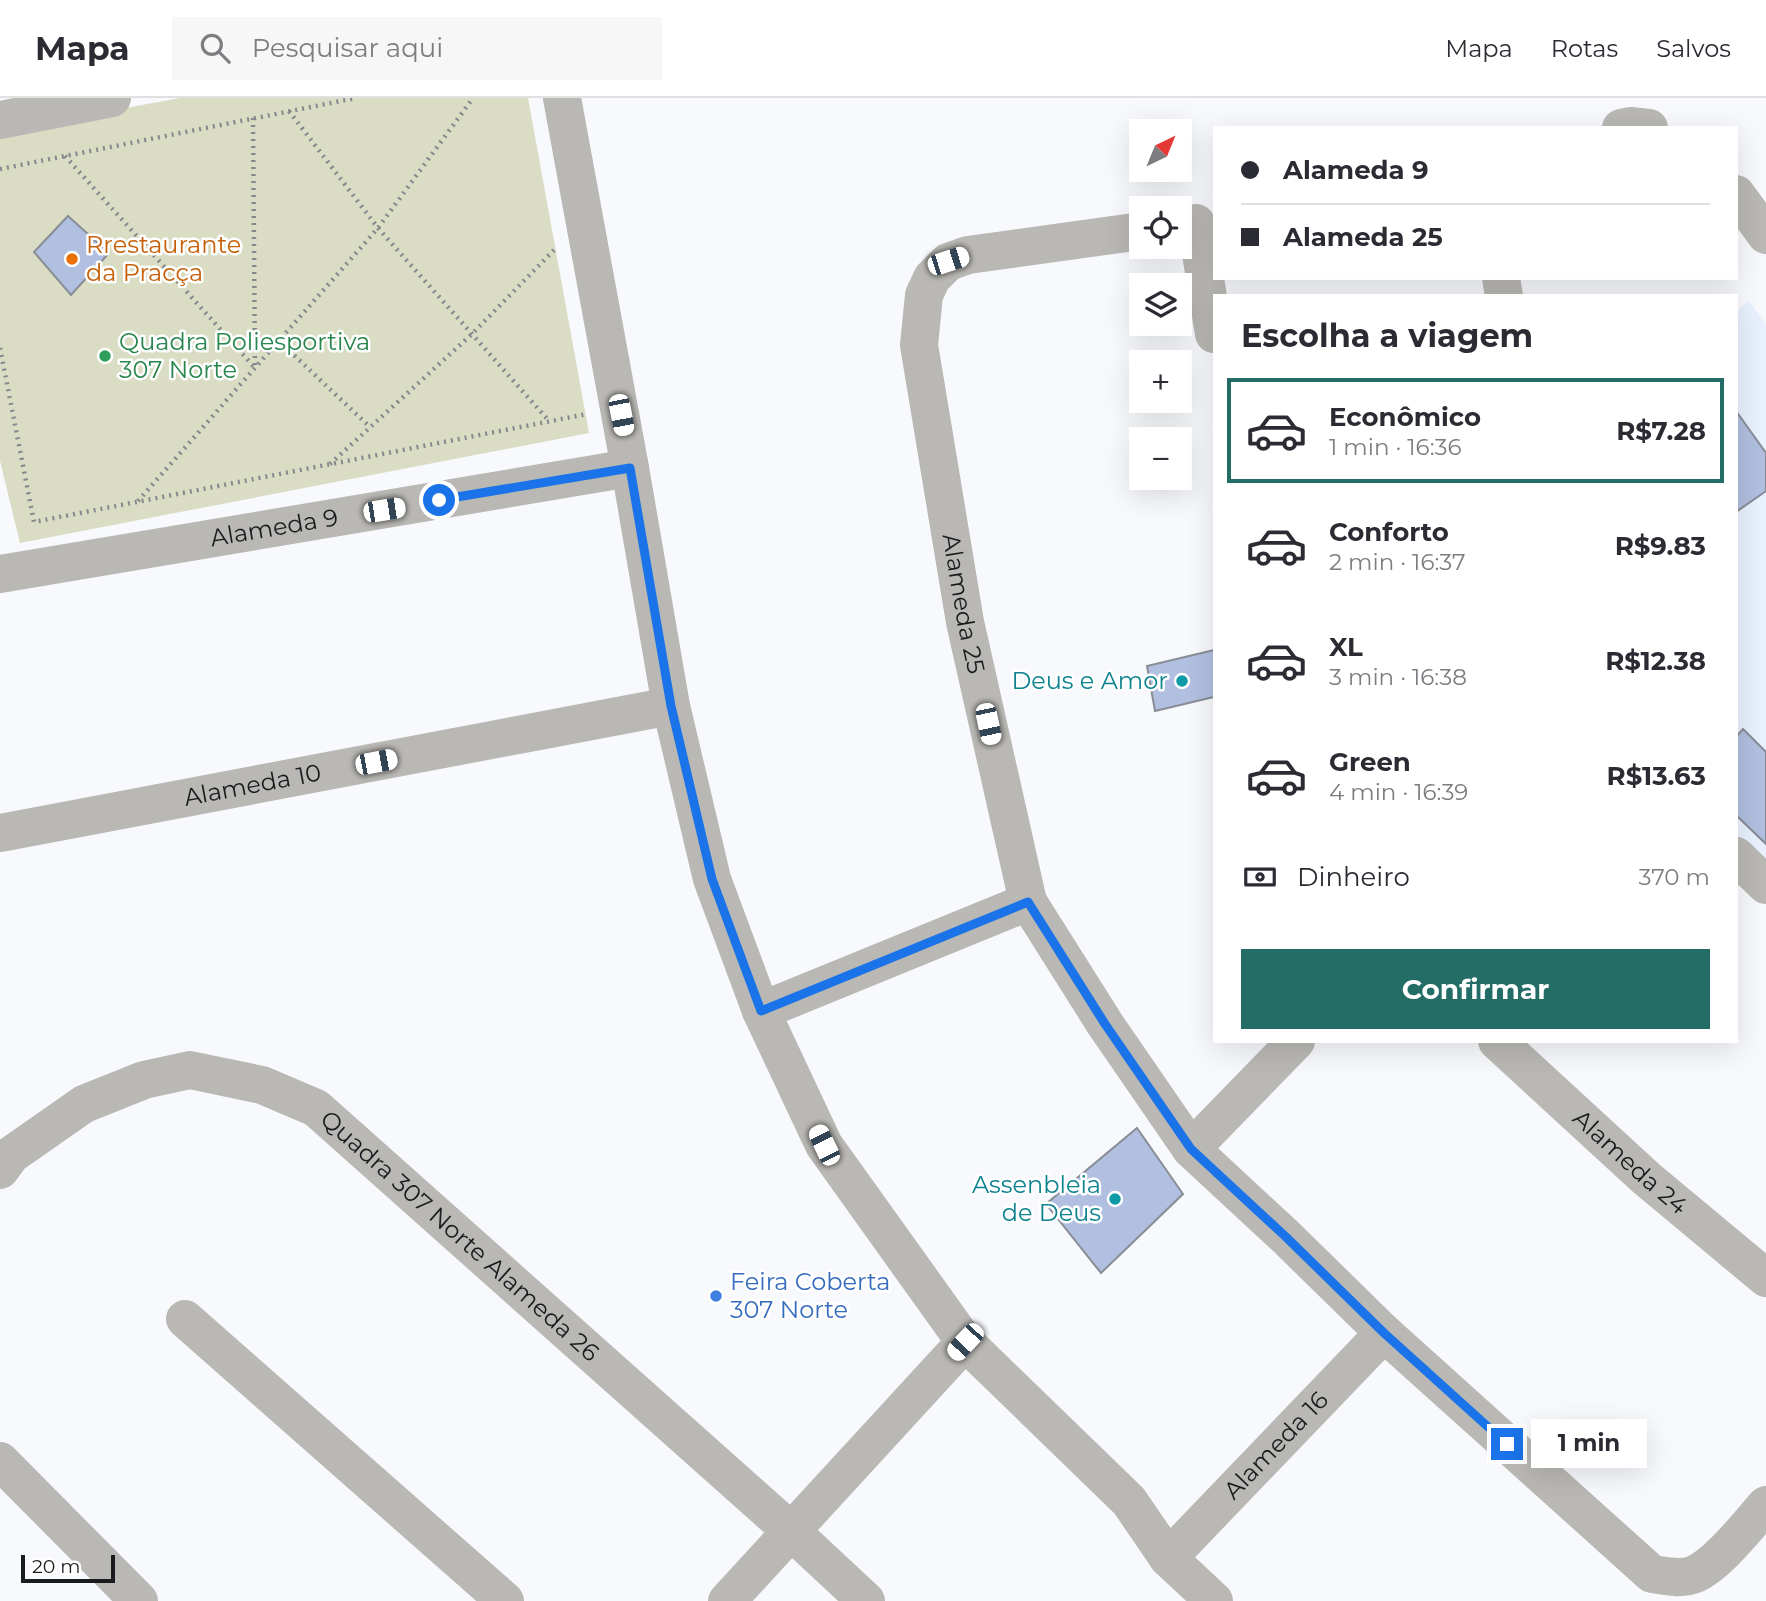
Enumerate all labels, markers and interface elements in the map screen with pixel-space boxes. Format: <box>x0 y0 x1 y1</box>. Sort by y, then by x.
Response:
search box <box>172 17 662 80</box>
text: Mapa <box>35 28 130 68</box>
icon: search <box>196 29 234 67</box>
text: Pesquisar aqui <box>252 32 443 64</box>
text: Mapa <box>1445 34 1513 63</box>
text: Rotas <box>1551 34 1618 63</box>
text: Salvos <box>1656 34 1731 63</box>
north arrow <box>1129 119 1192 182</box>
map controls <box>1129 119 1192 490</box>
text: Alameda 9 <box>1283 154 1429 186</box>
button: locate <box>1129 196 1192 259</box>
text: Alameda 25 <box>1283 221 1443 253</box>
place label: Rrestaurante da Pracça <box>86 230 241 287</box>
car <box>925 245 972 277</box>
marker: Rrestaurante da Pracça <box>64 251 80 267</box>
button: layers <box>1129 273 1192 336</box>
text: Escolha a viagem <box>1241 316 1533 355</box>
place label: Quadra Poliesportiva 307 Norte <box>119 327 370 384</box>
marker: Quadra Poliesportiva 307 Norte <box>97 348 113 364</box>
button: + <box>1129 350 1192 413</box>
car <box>607 392 636 438</box>
icon: car <box>1245 399 1308 462</box>
text: Econômico <box>1329 401 1481 433</box>
text: R$7.28 <box>1616 415 1706 447</box>
button: − <box>1129 427 1192 490</box>
text: 1 min · 16:36 <box>1329 433 1461 461</box>
route start <box>423 484 455 516</box>
car <box>362 496 407 524</box>
street label: Alameda 9 <box>208 502 340 552</box>
icon: car <box>1245 514 1308 577</box>
text: Conforto <box>1329 516 1449 548</box>
text: R$9.83 <box>1615 530 1706 562</box>
street label: Alameda 25 <box>937 532 991 676</box>
text: 2 min · 16:37 <box>1329 548 1466 576</box>
icon: car <box>1245 629 1308 692</box>
text: XL <box>1329 631 1363 663</box>
text: R$12.38 <box>1605 645 1706 677</box>
text: 3 min · 16:38 <box>1329 663 1467 691</box>
place label: Deus e Amor <box>1011 666 1168 695</box>
marker: Deus e Amor <box>1174 673 1190 689</box>
car <box>974 701 1003 747</box>
icon: car <box>1245 744 1308 807</box>
text: Green <box>1329 746 1411 778</box>
car <box>354 748 399 776</box>
street label: Alameda 10 <box>181 758 323 812</box>
text: R$13.63 <box>1607 760 1706 792</box>
text: 4 min · 16:39 <box>1329 778 1468 806</box>
icon: cash <box>1241 858 1279 896</box>
text: Dinheiro <box>1297 861 1410 893</box>
text: 370 m <box>1639 863 1710 891</box>
button: Confirmar <box>1241 949 1710 1029</box>
street label: Alameda 24 <box>1567 1103 1694 1220</box>
street label: Quadra 307 Norte Alameda 26 <box>315 1104 605 1367</box>
car <box>806 1122 843 1168</box>
place label: Assenbleia de Deus <box>972 1170 1101 1227</box>
marker: Assenbleia de Deus <box>1107 1191 1123 1207</box>
place label: Feira Coberta 307 Norte <box>730 1267 891 1324</box>
marker: Feira Coberta 307 Norte <box>708 1288 724 1304</box>
car <box>943 1319 988 1365</box>
street label: Alameda 16 <box>1217 1385 1334 1505</box>
callout: 1 min <box>1532 1420 1647 1468</box>
route end <box>1491 1428 1523 1460</box>
text: 1 min <box>1558 1429 1620 1457</box>
scale bar <box>21 1552 116 1584</box>
text: 20 m <box>32 1555 80 1578</box>

